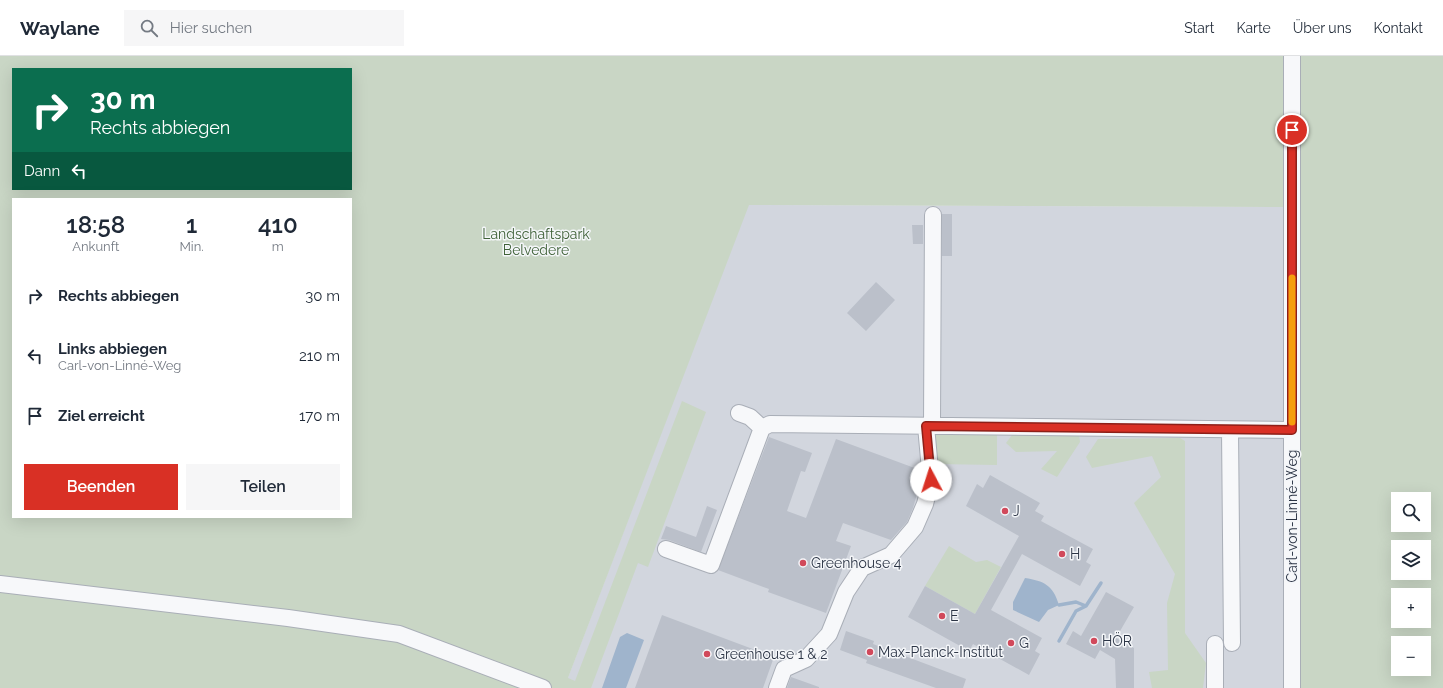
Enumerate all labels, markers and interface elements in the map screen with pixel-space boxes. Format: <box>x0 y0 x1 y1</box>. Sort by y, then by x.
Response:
search box <box>124 10 404 46</box>
text: Waylane <box>20 17 100 39</box>
icon: search <box>138 17 160 39</box>
text: Hier suchen <box>170 19 252 37</box>
text: Start <box>1184 20 1214 36</box>
text: Karte <box>1236 20 1271 36</box>
text: Über uns <box>1293 20 1352 36</box>
text: Kontakt <box>1374 20 1423 36</box>
text: 30 m <box>90 83 156 116</box>
icon: right <box>24 84 76 136</box>
pin <box>1275 113 1309 147</box>
text: Rechts abbiegen <box>90 117 230 138</box>
icon: arrive <box>1281 119 1303 141</box>
icon: left <box>68 160 90 182</box>
text: Dann <box>24 162 60 180</box>
text: 18:58 <box>66 210 125 239</box>
text: 1 <box>186 210 197 239</box>
text: 410 <box>258 210 298 239</box>
park label: Landschaftspark Belvedere <box>482 226 590 258</box>
text: Ankunft <box>72 239 119 254</box>
text: Min. <box>179 239 204 254</box>
text: m <box>272 239 284 254</box>
icon: right <box>24 285 46 307</box>
text: Rechts abbiegen <box>58 287 179 305</box>
text: 30 m <box>305 287 340 305</box>
text: Links abbiegen <box>58 340 167 358</box>
icon: left <box>24 345 46 367</box>
text: 210 m <box>299 347 340 365</box>
text: Carl-von-Linné-Weg <box>58 358 181 373</box>
icon: arrive <box>24 405 46 427</box>
text: Ziel erreicht <box>58 407 145 425</box>
text: 170 m <box>299 407 340 425</box>
street label: Carl-von-Linné-Weg <box>1284 450 1300 582</box>
position arrow <box>910 459 952 501</box>
button: Beenden <box>24 464 178 510</box>
button: Teilen <box>186 464 340 510</box>
map controls <box>1391 492 1431 676</box>
button: search <box>1391 492 1431 532</box>
place label: J <box>1013 503 1020 519</box>
marker: J <box>1000 506 1010 516</box>
button: layers <box>1391 540 1431 580</box>
place label: H <box>1070 546 1080 562</box>
marker: H <box>1057 549 1067 559</box>
place label: Greenhouse 4 <box>811 555 902 571</box>
marker: Greenhouse 4 <box>798 558 808 568</box>
button: + <box>1391 588 1431 628</box>
place label: E <box>950 608 959 624</box>
marker: E <box>937 611 947 621</box>
place label: HÖR <box>1102 631 1132 649</box>
place label: G <box>1019 635 1029 651</box>
marker: HÖR <box>1089 636 1099 646</box>
button: − <box>1391 636 1431 676</box>
marker: G <box>1006 638 1016 648</box>
place label: Max-Planck-Institut <box>878 644 1003 660</box>
place label: Greenhouse 1 & 2 <box>715 646 827 662</box>
marker: Max-Planck-Institut <box>865 647 875 657</box>
marker: Greenhouse 1 & 2 <box>702 649 712 659</box>

